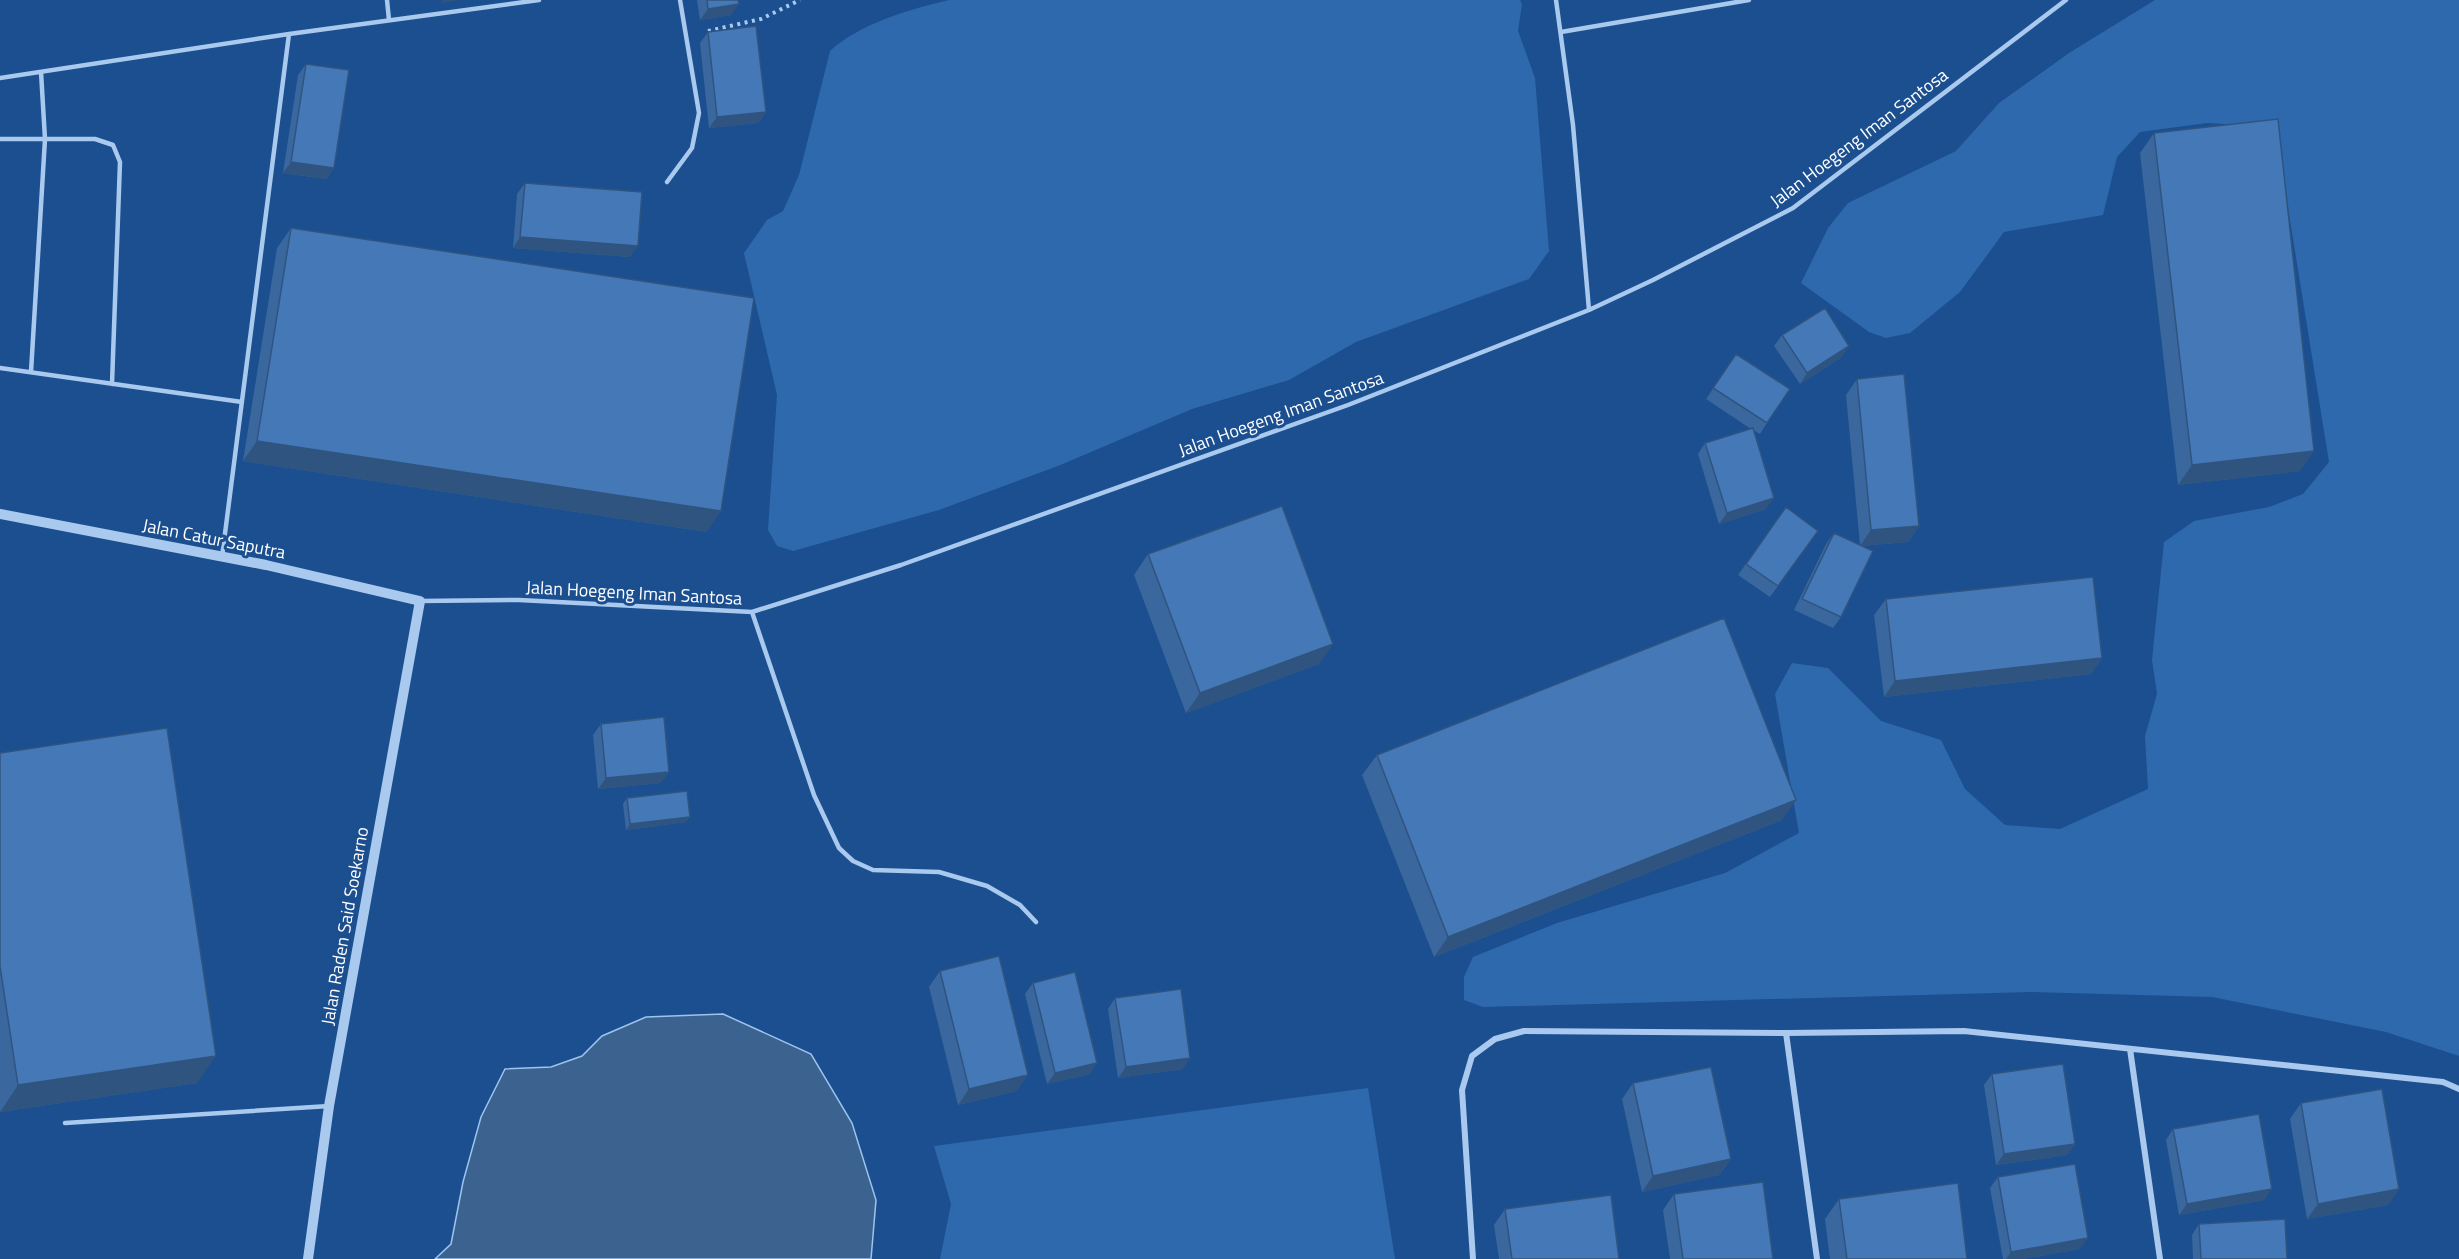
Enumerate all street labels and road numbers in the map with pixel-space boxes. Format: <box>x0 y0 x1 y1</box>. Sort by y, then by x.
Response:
street label: Jalan Hoegeng Iman Santosa <box>1764 62 1953 214</box>
street label: Jalan Hoegeng Iman Santosa <box>1174 364 1387 463</box>
street label: Jalan Catur Saputra <box>140 511 288 566</box>
street label: Jalan Hoegeng Iman Santosa <box>525 573 743 612</box>
street label: Jalan Raden Said Soekarno <box>314 825 375 1027</box>

